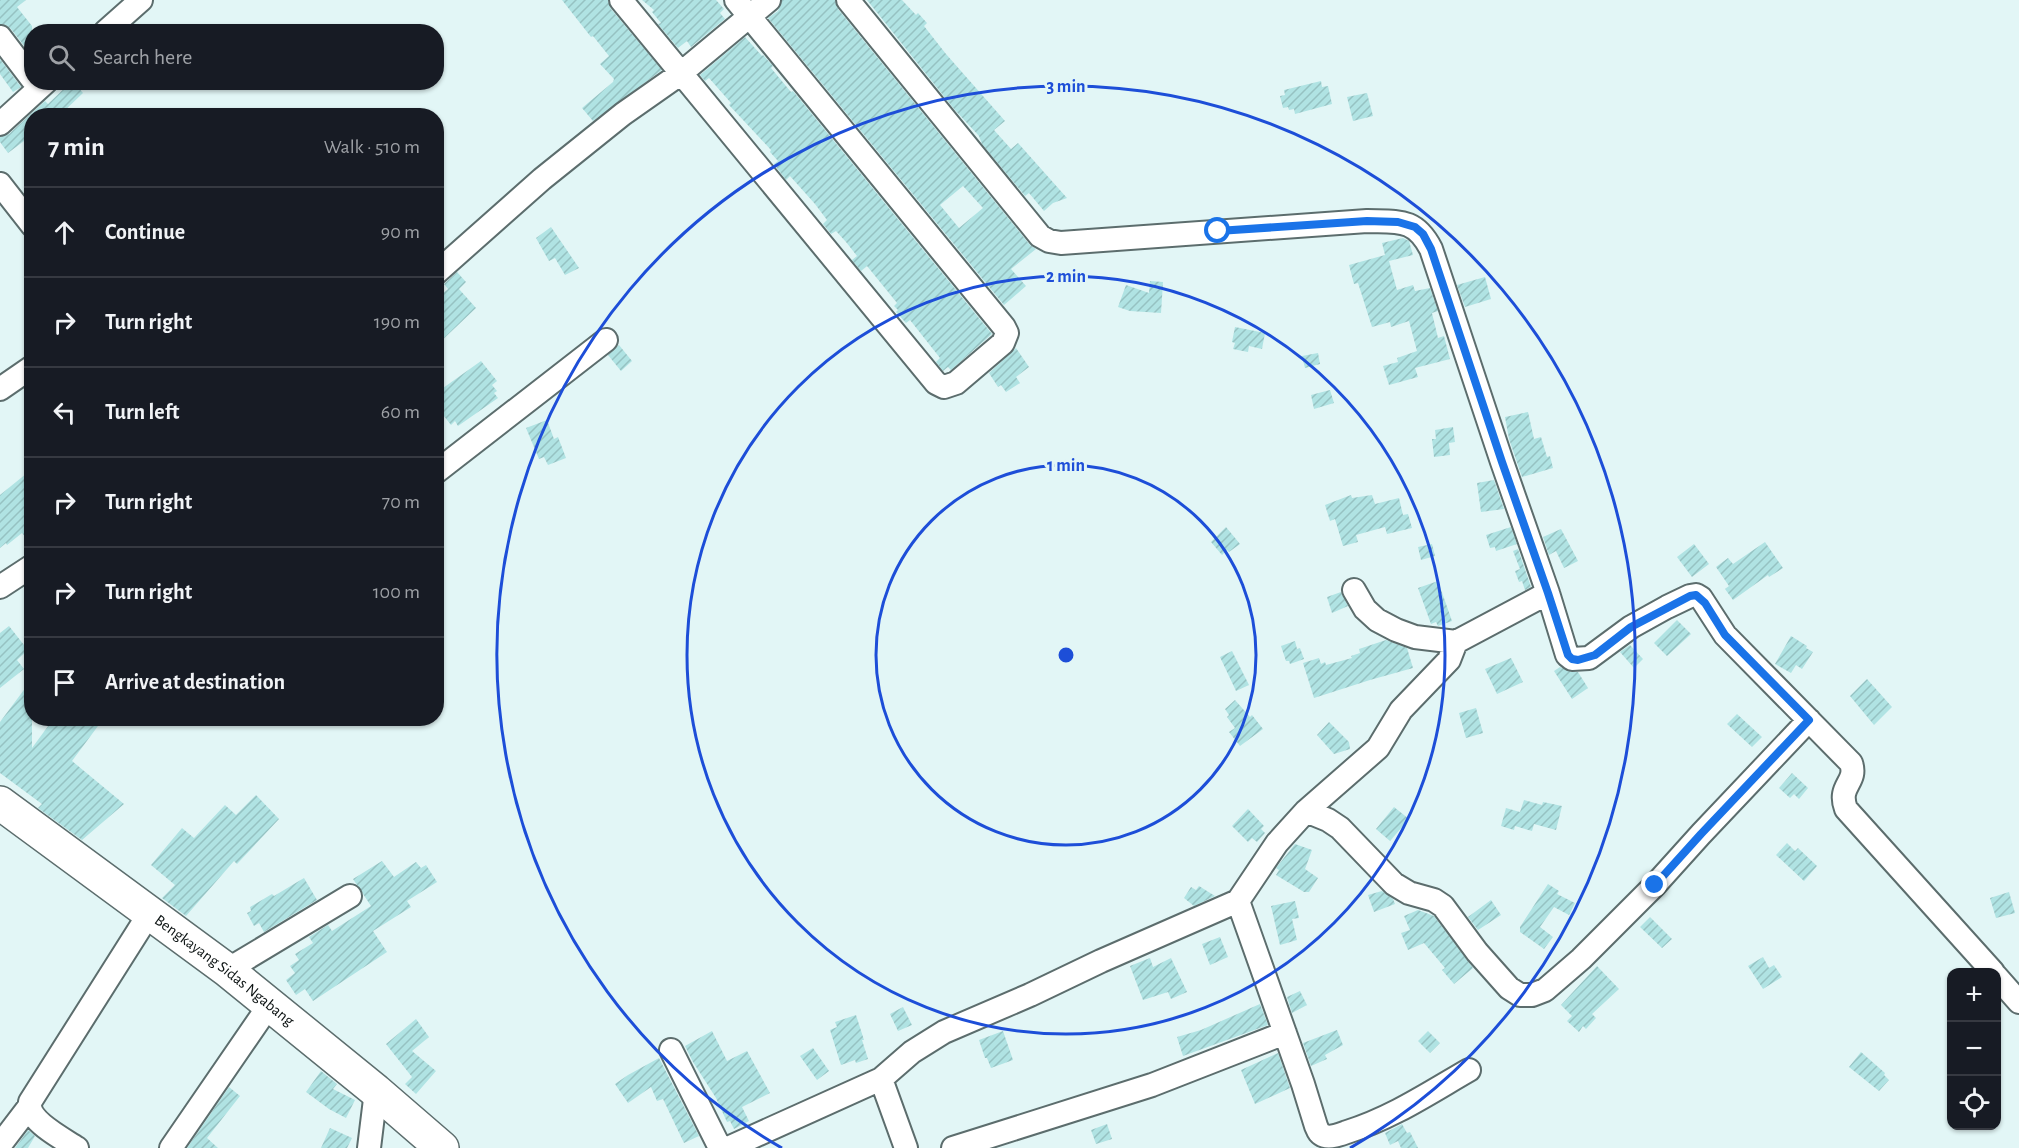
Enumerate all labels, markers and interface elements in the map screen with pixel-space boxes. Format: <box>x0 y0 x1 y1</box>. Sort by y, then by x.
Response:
search box <box>24 24 444 90</box>
icon: search <box>45 41 78 74</box>
text: Search here <box>93 46 192 68</box>
text: 3 min <box>1046 78 1086 96</box>
text: 7 min <box>48 134 105 160</box>
text: Walk · 510 m <box>324 137 420 157</box>
icon: ahead <box>48 216 81 249</box>
route start <box>1204 217 1230 243</box>
text: Continue <box>105 221 185 243</box>
text: 90 m <box>381 222 420 242</box>
text: 2 min <box>1046 268 1086 286</box>
icon: right <box>48 306 81 339</box>
text: Turn right <box>105 311 192 333</box>
text: 190 m <box>374 312 420 332</box>
icon: left <box>48 396 81 429</box>
text: Turn left <box>105 401 179 423</box>
text: 60 m <box>381 402 420 422</box>
text: 1 min <box>1047 457 1085 475</box>
icon: right <box>48 486 81 519</box>
text: Turn right <box>105 491 192 513</box>
text: 70 m <box>382 492 420 512</box>
icon: right <box>48 576 81 609</box>
text: Turn right <box>105 581 192 603</box>
text: 100 m <box>373 582 420 602</box>
centre of rings <box>1056 645 1076 665</box>
icon: arrive <box>48 666 81 699</box>
text: Arrive at destination <box>105 671 285 693</box>
route end <box>1641 871 1667 897</box>
street label: Bengkayang Sidas Ngabang <box>152 912 297 1029</box>
map controls <box>1947 968 2001 1130</box>
button: + <box>1947 968 2001 1022</box>
button: − <box>1947 1022 2001 1076</box>
button: locate <box>1947 1076 2001 1130</box>

